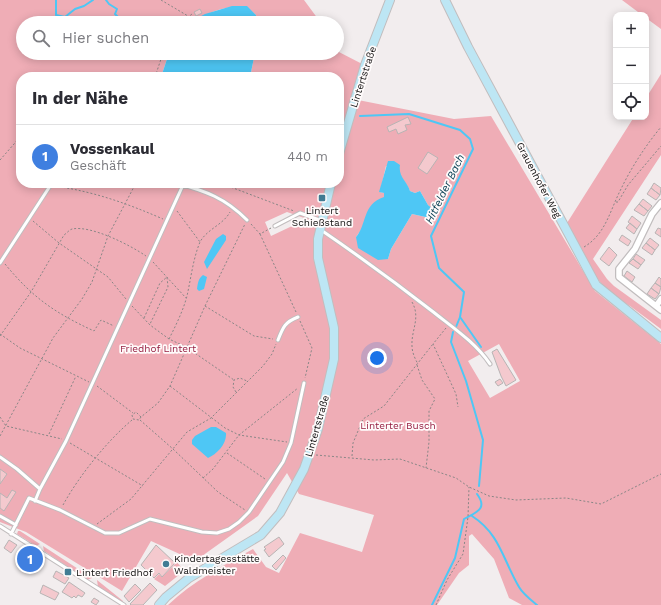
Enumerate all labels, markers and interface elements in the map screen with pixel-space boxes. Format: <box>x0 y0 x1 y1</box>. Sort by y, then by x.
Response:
map controls <box>613 12 649 120</box>
button: + <box>613 12 649 48</box>
search box <box>16 16 344 60</box>
icon: search <box>30 27 52 49</box>
text: Hier suchen <box>62 29 149 47</box>
street label: Lintertstraße <box>348 45 378 109</box>
button: − <box>613 48 649 84</box>
button: locate <box>613 84 649 120</box>
text: In der Nähe <box>32 88 128 108</box>
text: Vossenkaul <box>70 140 154 158</box>
street label: Grauenhofer Weg <box>514 140 564 220</box>
text: 1 <box>42 149 48 164</box>
text: 440 m <box>287 149 328 164</box>
water label: Hitfelder Bach <box>423 152 467 226</box>
text: Geschäft <box>70 158 126 173</box>
marker: Lintert Schießstand <box>317 193 327 203</box>
place label: Lintert Schießstand <box>292 205 352 228</box>
park label: Friedhof Lintert <box>120 343 197 354</box>
your location <box>367 348 387 368</box>
street label: Lintertstraße <box>303 394 331 458</box>
park label: Linterter Busch <box>360 420 436 431</box>
pin: 1 <box>17 544 43 574</box>
place label: Kindertagesstätte Waldmeister <box>174 553 260 576</box>
marker: Kindertagesstätte Waldmeister <box>161 559 171 569</box>
marker: Lintert Friedhof <box>63 567 73 577</box>
place label: Lintert Friedhof <box>76 567 153 578</box>

